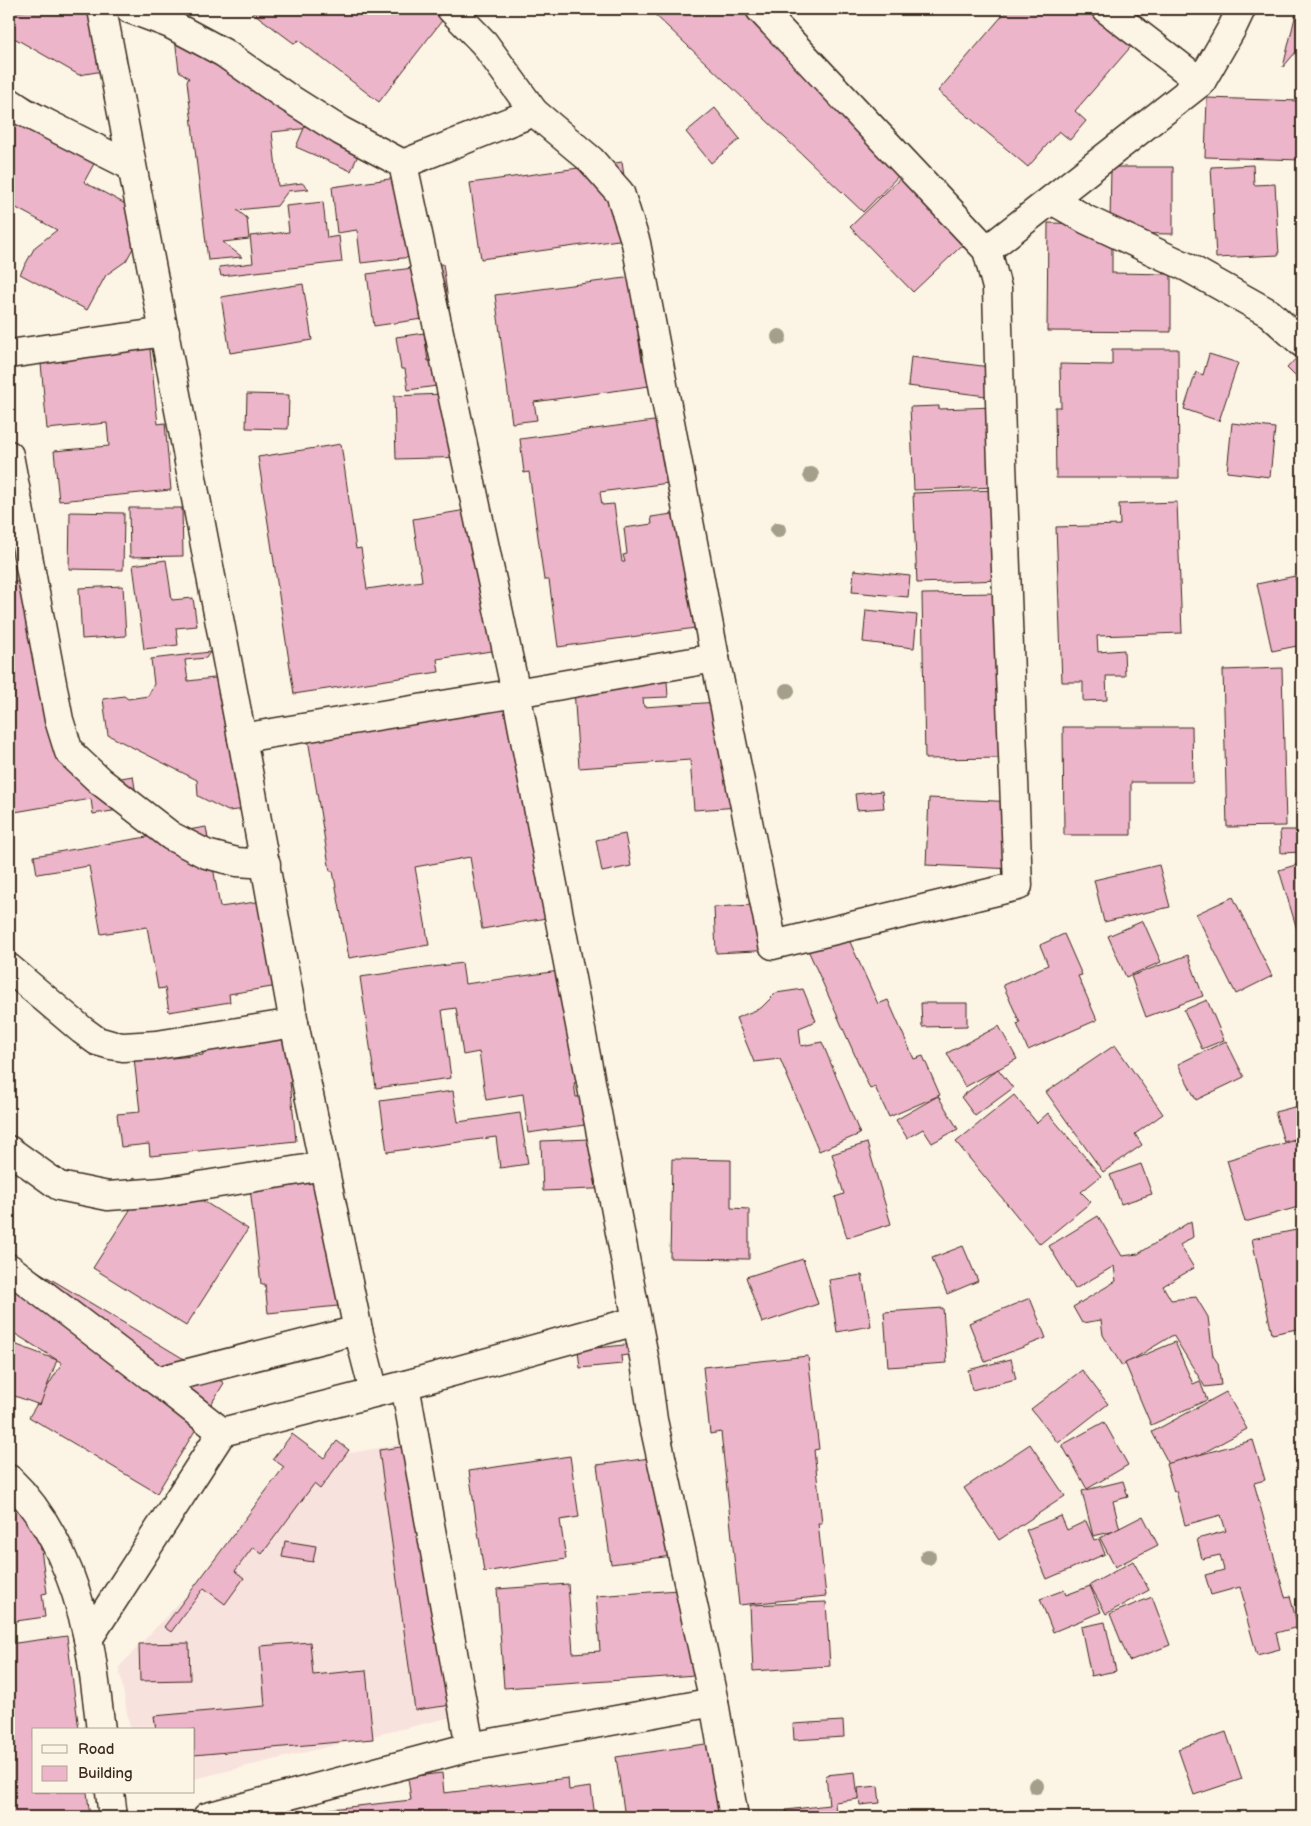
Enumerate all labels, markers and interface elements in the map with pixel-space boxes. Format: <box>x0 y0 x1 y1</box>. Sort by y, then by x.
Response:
legend <box>32 1728 195 1794</box>
text: Road <box>78 1740 114 1759</box>
text: Building <box>78 1764 133 1783</box>

